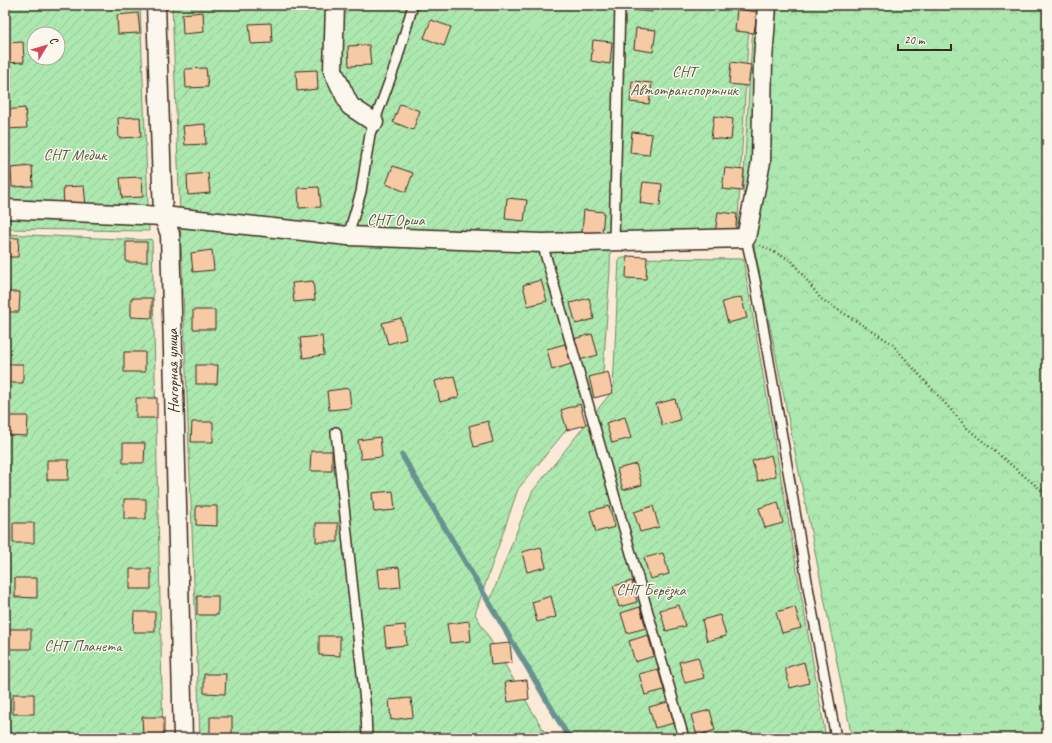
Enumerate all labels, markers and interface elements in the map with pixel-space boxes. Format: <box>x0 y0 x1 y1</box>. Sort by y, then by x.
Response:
north arrow <box>26 26 66 66</box>
scale bar <box>898 26 951 52</box>
text: 20 m <box>904 32 926 48</box>
text: С <box>47 33 62 48</box>
park label: СНТ Автотранспортник <box>630 62 739 100</box>
park label: СНТ Медик <box>44 145 108 165</box>
park label: СНТ Орша <box>367 210 426 230</box>
street label: Нагорная улица <box>162 327 184 414</box>
park label: СНТ Берёзка <box>616 580 687 600</box>
park label: СНТ Планета <box>44 636 123 656</box>

